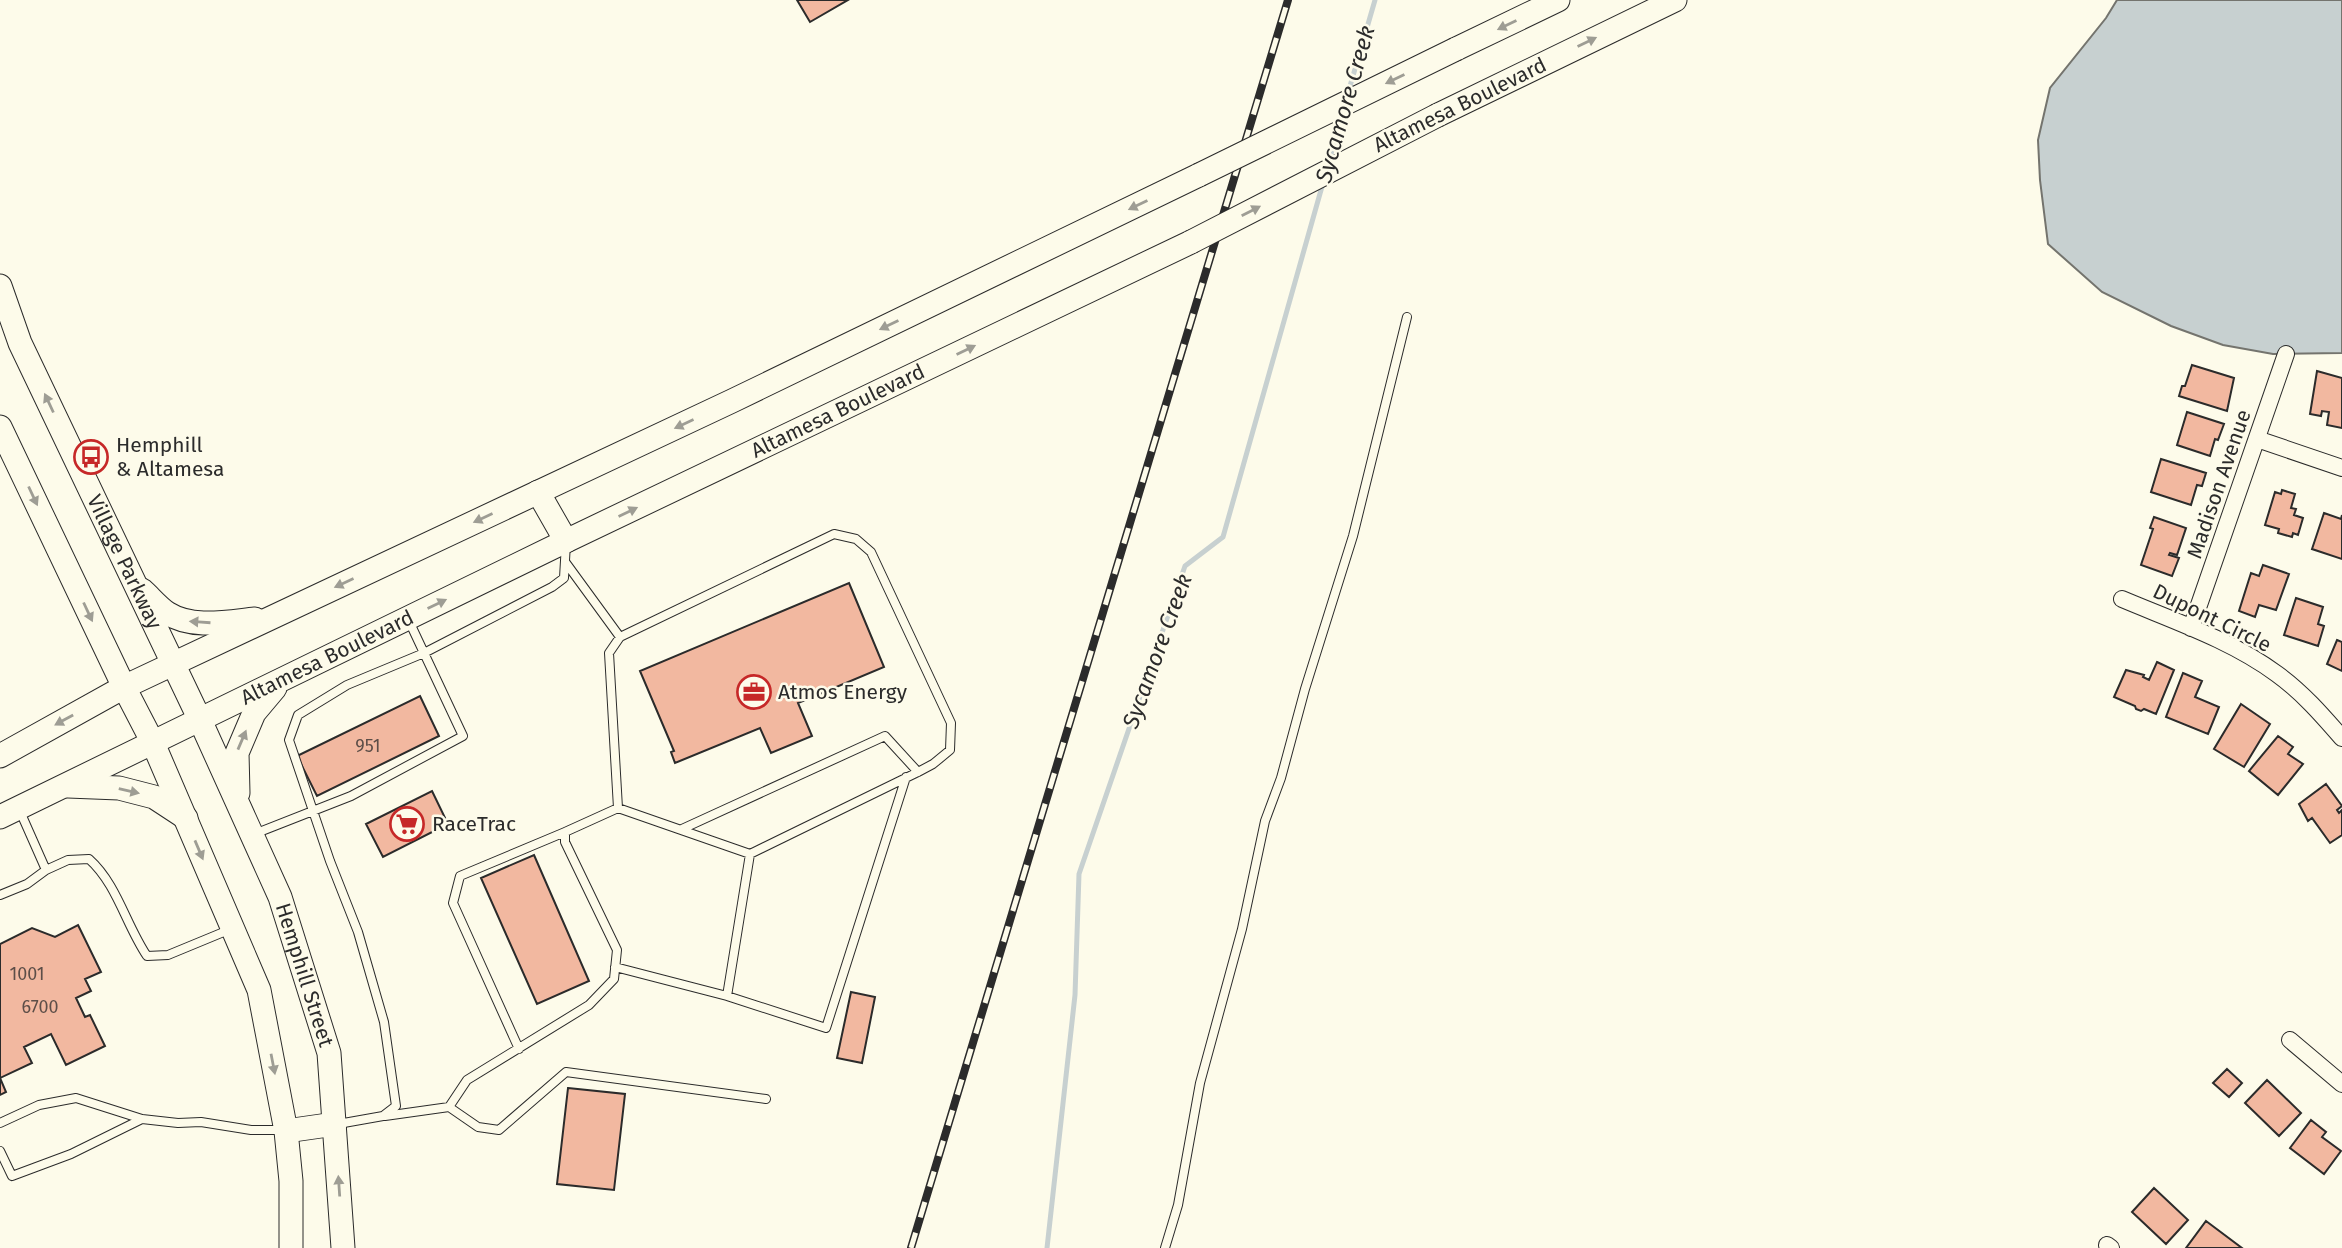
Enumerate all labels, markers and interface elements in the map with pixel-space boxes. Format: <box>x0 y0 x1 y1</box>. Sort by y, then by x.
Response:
one-way arrow <box>1497 19 1517 30</box>
water label: Sycamore Creek <box>1309 22 1381 187</box>
one-way arrow <box>1577 37 1597 48</box>
street label: Altamesa Boulevard <box>1369 52 1551 158</box>
one-way arrow <box>1385 74 1405 85</box>
one-way arrow <box>1128 199 1148 211</box>
one-way arrow <box>1241 206 1261 217</box>
one-way arrow <box>879 320 899 331</box>
one-way arrow <box>956 344 976 356</box>
street label: Altamesa Boulevard <box>747 358 929 464</box>
one-way arrow <box>43 393 54 414</box>
street label: Madison Avenue <box>2181 406 2257 562</box>
one-way arrow <box>674 418 694 430</box>
place label: Hemphill & Altamesa <box>116 432 224 482</box>
bus stop icon: Hemphill & Altamesa <box>72 438 110 476</box>
one-way arrow <box>27 486 39 506</box>
street label: Village Parkway <box>81 490 168 634</box>
one-way arrow <box>618 506 638 517</box>
one-way arrow <box>473 512 493 524</box>
water label: Sycamore Creek <box>1116 570 1198 733</box>
one-way arrow <box>334 577 354 589</box>
street label: Dupont Circle <box>2148 578 2276 658</box>
one-way arrow <box>427 598 447 610</box>
one-way arrow <box>83 602 94 622</box>
street label: Altamesa Boulevard <box>236 604 418 711</box>
one-way arrow <box>189 616 211 627</box>
office icon: Atmos Energy <box>735 673 773 711</box>
place label: Atmos Energy <box>778 679 908 705</box>
one-way arrow <box>55 714 74 726</box>
one-way arrow <box>237 729 248 750</box>
house number: 951 <box>355 735 381 757</box>
one-way arrow <box>118 785 140 796</box>
supermarket icon: RaceTrac <box>388 805 426 843</box>
place label: RaceTrac <box>432 811 516 837</box>
one-way arrow <box>194 840 205 861</box>
street label: Hemphill Street <box>270 900 339 1050</box>
house number: 1001 <box>9 963 45 985</box>
house number: 6700 <box>21 996 59 1018</box>
one-way arrow <box>268 1053 279 1075</box>
one-way arrow <box>333 1175 344 1197</box>

